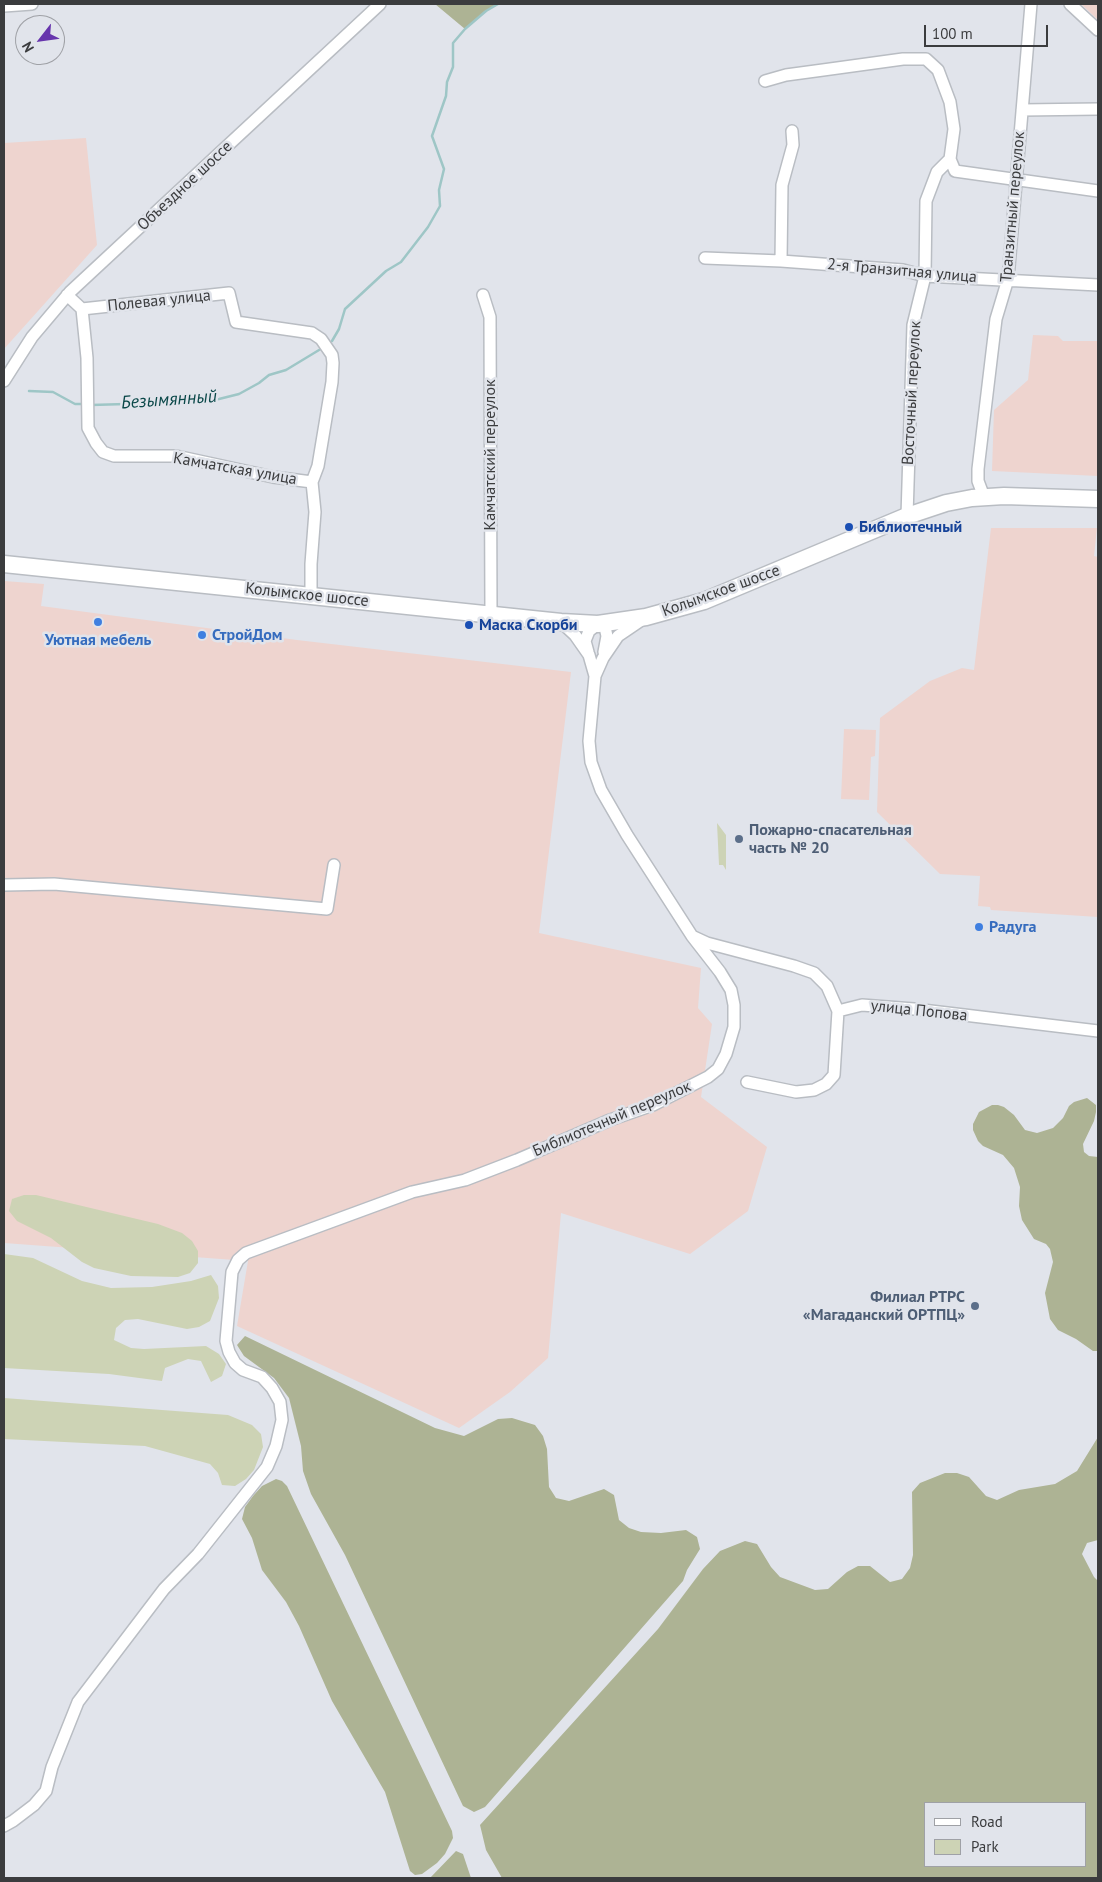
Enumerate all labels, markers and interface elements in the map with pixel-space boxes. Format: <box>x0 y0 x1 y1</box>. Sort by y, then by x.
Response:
north arrow <box>15 15 65 65</box>
scale bar <box>927 15 1051 47</box>
text: 100 m <box>932 24 973 43</box>
text: N <box>18 39 38 55</box>
street label: Транзитный переулок <box>997 131 1029 283</box>
street label: Объездное шоссе <box>134 137 236 235</box>
street label: 2-я Транзитная улица <box>826 255 978 287</box>
street label: Полевая улица <box>106 286 212 316</box>
street label: Восточный переулок <box>899 320 925 466</box>
street label: Камчатский переулок <box>480 379 500 531</box>
water label: Безымянный <box>120 386 218 414</box>
street label: Камчатская улица <box>172 449 298 489</box>
place label: Библиотечный <box>859 517 962 537</box>
marker: Библиотечный <box>843 521 855 533</box>
street label: Колымское шоссе <box>659 561 783 621</box>
street label: Колымское шоссе <box>244 579 370 611</box>
place label: Маска Скорби <box>479 615 578 635</box>
marker: Уютная мебель <box>92 616 104 628</box>
marker: Маска Скорби <box>463 619 475 631</box>
place label: СтройДом <box>212 625 282 645</box>
marker: СтройДом <box>196 629 208 641</box>
place label: Уютная мебель <box>45 630 151 650</box>
place label: Пожарно-спасательная часть № 20 <box>749 820 912 858</box>
marker: Пожарно-спасательная часть № 20 <box>733 833 745 845</box>
place label: Радуга <box>989 917 1036 937</box>
marker: Радуга <box>973 921 985 933</box>
street label: улица Попова <box>870 996 968 1026</box>
street label: Библиотечный переулок <box>530 1077 694 1161</box>
place label: Филиал РТРС «Магаданский ОРТПЦ» <box>803 1287 965 1325</box>
marker: Филиал РТРС «Магаданский ОРТПЦ» <box>969 1300 981 1312</box>
legend <box>924 1802 1087 1867</box>
text: Road <box>971 1812 1003 1831</box>
text: Park <box>971 1837 999 1856</box>

